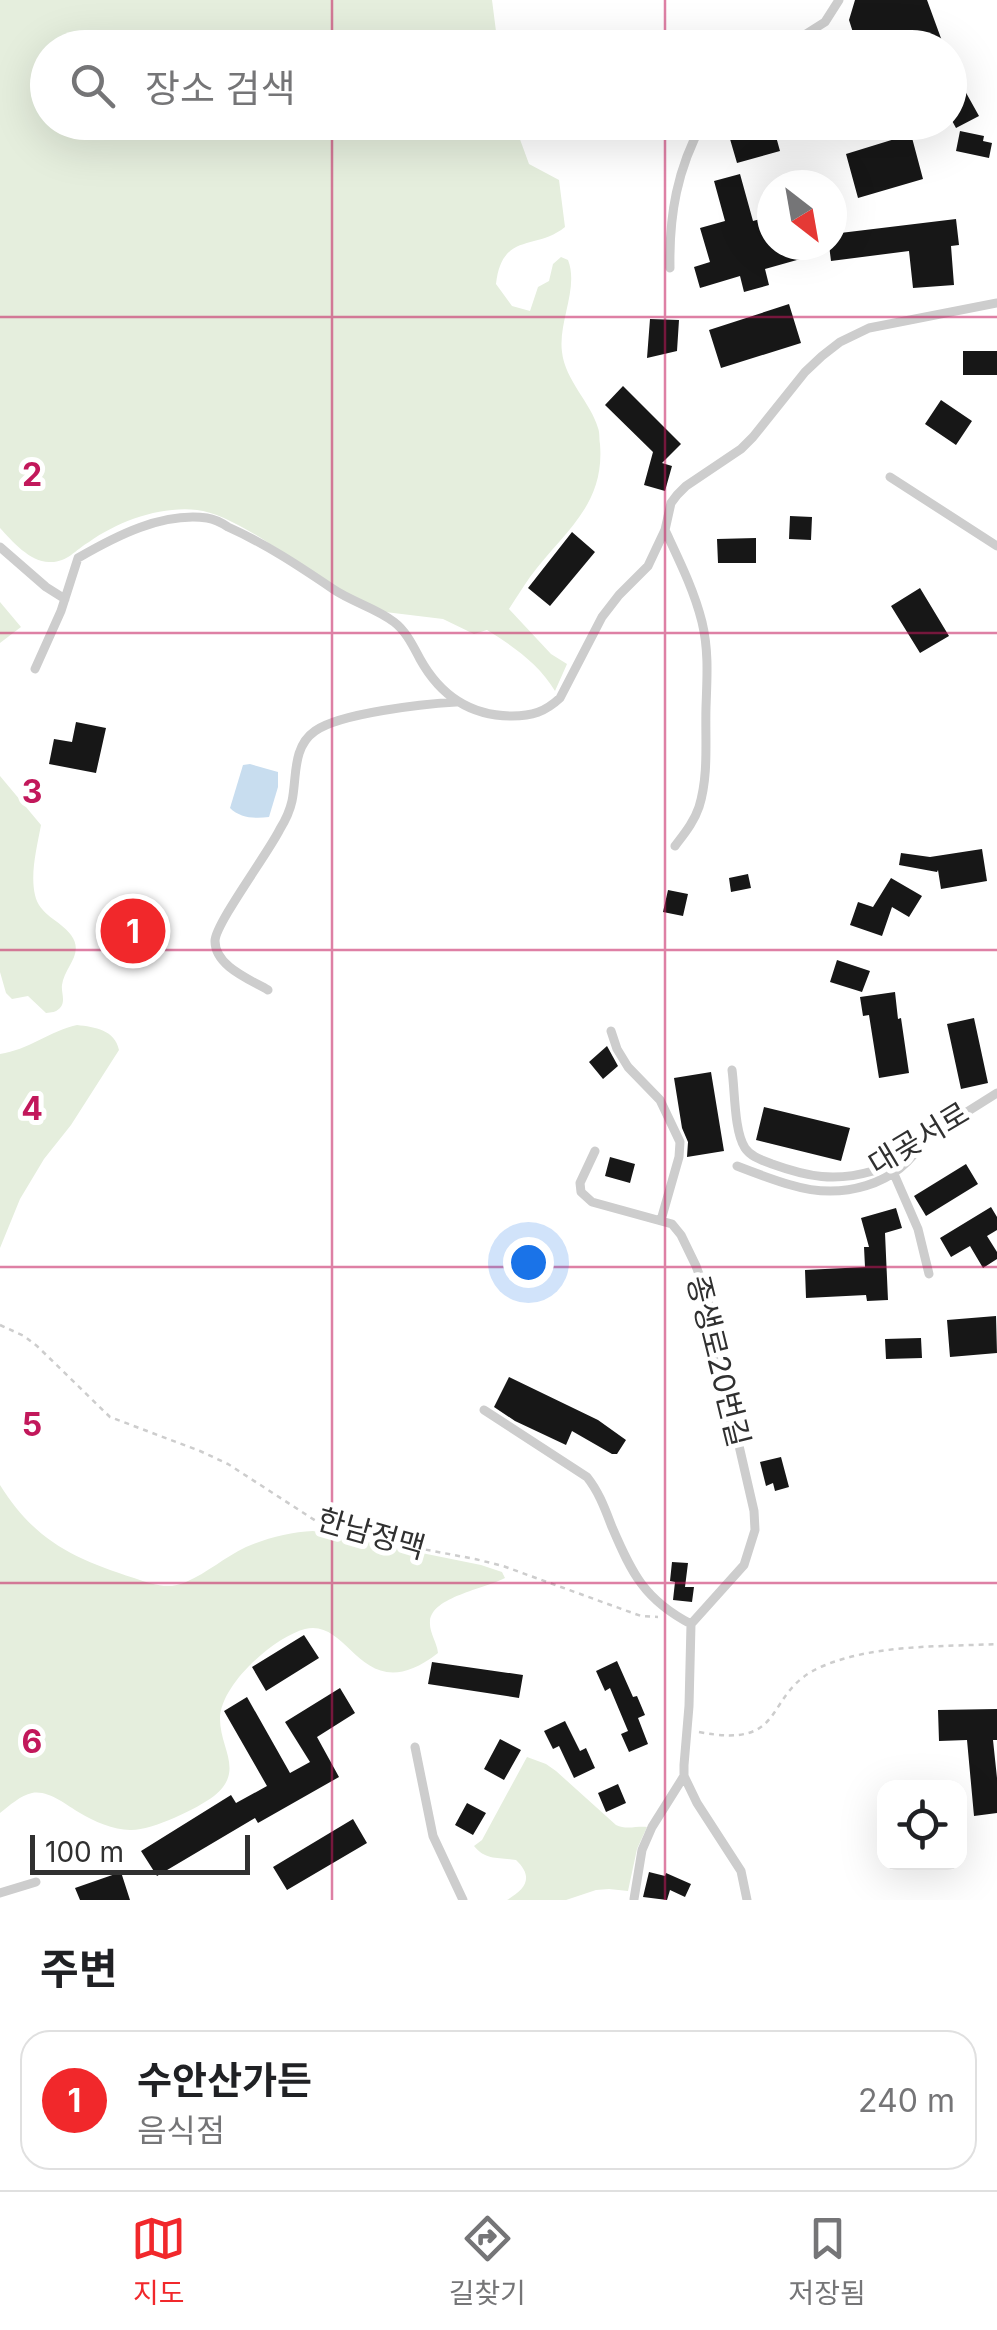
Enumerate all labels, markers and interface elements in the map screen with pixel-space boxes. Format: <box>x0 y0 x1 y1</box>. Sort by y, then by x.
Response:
search box <box>30 30 967 140</box>
icon: search <box>65 58 120 113</box>
text: 장소 검색 <box>145 65 296 111</box>
north arrow <box>757 170 847 260</box>
text: 2 <box>22 455 42 494</box>
text: 3 <box>22 772 42 811</box>
pin: 1 <box>100 894 166 968</box>
text: 4 <box>21 1089 43 1128</box>
street label: 대곶서로 <box>862 1094 975 1182</box>
your location <box>503 1237 554 1288</box>
street label: 종생로20번길 <box>680 1271 758 1450</box>
text: 5 <box>22 1405 42 1444</box>
street label: 한남정맥 <box>313 1501 429 1566</box>
text: 6 <box>22 1722 42 1761</box>
map controls <box>877 1780 967 1870</box>
button: locate <box>877 1780 967 1870</box>
scale bar <box>30 1830 250 1874</box>
text: 100 m <box>45 1835 124 1869</box>
text: 주변 <box>40 1943 117 1994</box>
text: 수안산가든 <box>137 2057 312 2103</box>
text: 1 <box>68 2081 81 2120</box>
text: 240 m <box>858 2081 955 2120</box>
text: 음식점 <box>137 2111 225 2150</box>
tab: 지도 <box>131 2211 186 2311</box>
tab: 길찾기 <box>449 2211 526 2311</box>
tab: 저장됨 <box>788 2211 866 2311</box>

